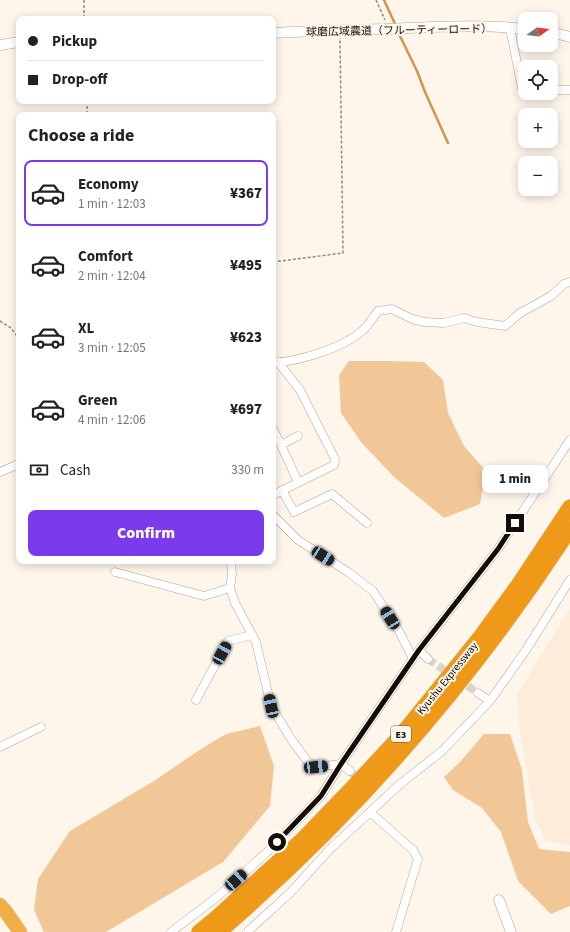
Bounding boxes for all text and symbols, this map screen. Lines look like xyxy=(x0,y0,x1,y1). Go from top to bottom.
north arrow xyxy=(518,12,558,52)
map controls xyxy=(518,12,558,196)
street label: 球磨広域農道（フルーティーロード） xyxy=(306,21,492,40)
text: Pickup xyxy=(52,31,97,52)
button: locate xyxy=(518,60,558,100)
text: Drop-off xyxy=(52,69,107,90)
button: + xyxy=(518,108,558,148)
text: Choose a ride xyxy=(28,123,134,148)
button: − xyxy=(518,156,558,196)
text: Economy xyxy=(78,174,139,195)
icon: car xyxy=(30,175,66,211)
text: ¥367 xyxy=(230,183,262,204)
text: 1 min · 12:03 xyxy=(78,195,146,213)
text: Comfort xyxy=(78,246,133,267)
icon: car xyxy=(30,247,66,283)
text: ¥495 xyxy=(230,255,262,276)
text: 2 min · 12:04 xyxy=(78,267,146,285)
text: XL xyxy=(78,318,94,339)
icon: car xyxy=(30,319,66,355)
text: ¥623 xyxy=(230,327,262,348)
text: 3 min · 12:05 xyxy=(78,339,146,357)
text: Green xyxy=(78,390,118,411)
icon: car xyxy=(30,391,66,427)
text: ¥697 xyxy=(230,399,262,420)
text: 4 min · 12:06 xyxy=(78,411,146,429)
icon: cash xyxy=(28,459,50,481)
text: Cash xyxy=(60,460,91,481)
text: 330 m xyxy=(231,461,264,479)
callout: 1 min xyxy=(482,465,548,493)
text: 1 min xyxy=(499,470,531,488)
button: Confirm xyxy=(28,510,264,556)
route end xyxy=(506,514,524,532)
car xyxy=(310,544,336,568)
car xyxy=(379,605,401,631)
street label: Kyushu Expressway xyxy=(413,639,481,718)
car xyxy=(211,640,233,666)
car xyxy=(263,693,279,719)
road number: E3 xyxy=(391,726,411,742)
car xyxy=(303,760,329,774)
route start xyxy=(268,833,286,851)
car xyxy=(223,868,249,892)

